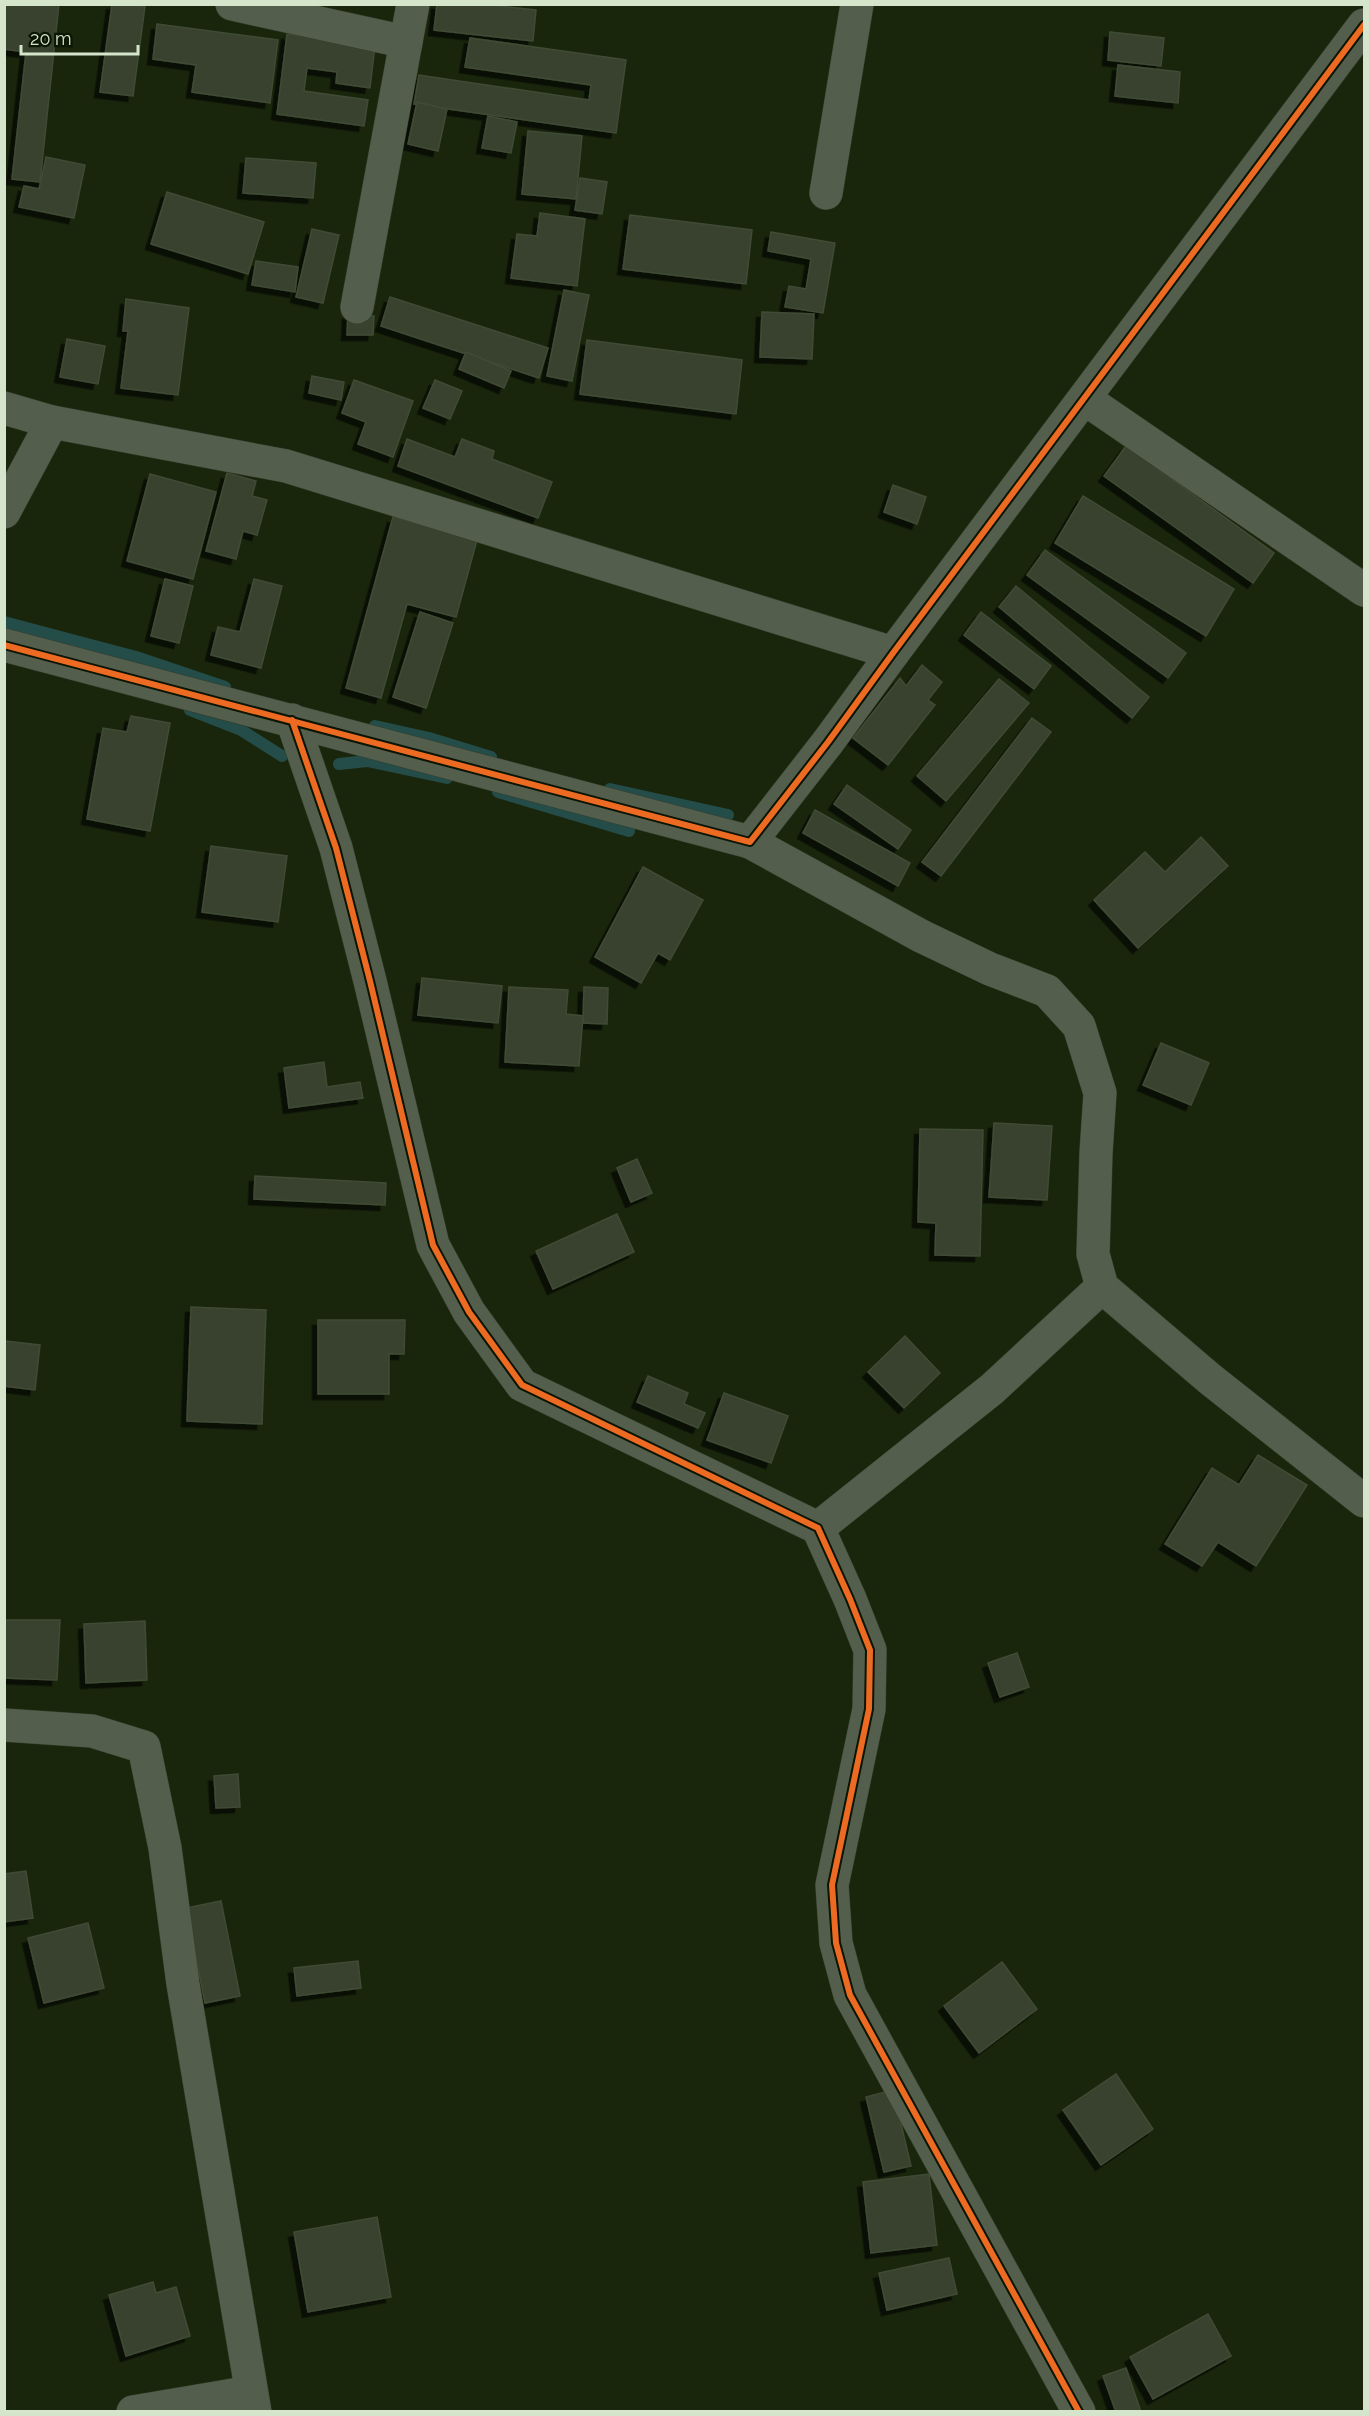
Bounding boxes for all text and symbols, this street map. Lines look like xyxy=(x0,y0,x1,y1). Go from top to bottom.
scale bar xyxy=(21,18,138,56)
text: 20 m xyxy=(30,28,72,49)

